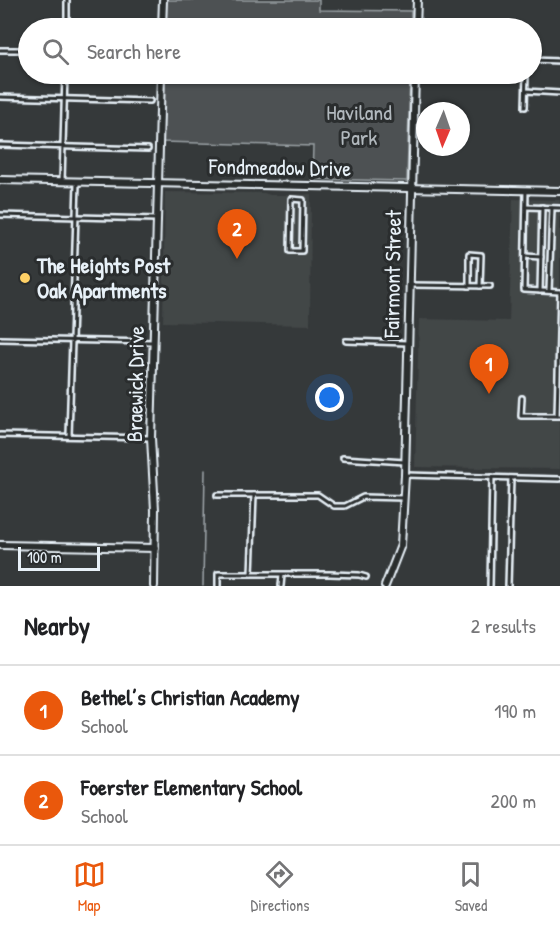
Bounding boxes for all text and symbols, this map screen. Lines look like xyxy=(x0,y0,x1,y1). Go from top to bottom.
search box xyxy=(18,18,542,84)
icon: search xyxy=(39,35,72,68)
text: Search here xyxy=(87,36,181,66)
park label: Haviland Park xyxy=(326,97,392,152)
north arrow xyxy=(416,102,470,156)
street label: Fondmeadow Drive xyxy=(208,151,352,183)
street label: Fairmont Street xyxy=(376,209,408,339)
pin: 2 xyxy=(218,210,256,259)
place label: The Heights Post Oak Apartments xyxy=(36,250,171,306)
marker: The Heights Post Oak Apartments xyxy=(18,271,32,285)
street label: Braewick Drive xyxy=(119,325,151,442)
pin: 1 xyxy=(470,344,508,394)
your location xyxy=(315,383,344,412)
scale bar xyxy=(18,544,100,572)
text: 100 m xyxy=(27,546,62,568)
text: Nearby xyxy=(24,608,90,643)
text: 2 results xyxy=(471,612,536,639)
text: Bethel’s Christian Academy xyxy=(81,682,299,712)
text: 1 xyxy=(40,697,47,724)
text: 190 m xyxy=(494,697,536,724)
text: School xyxy=(81,712,128,739)
text: Foerster Elementary School xyxy=(81,772,302,802)
text: 2 xyxy=(39,787,48,814)
text: 200 m xyxy=(491,787,536,814)
text: School xyxy=(81,802,128,829)
tab: Map xyxy=(73,858,106,916)
tab: Directions xyxy=(251,858,309,916)
tab: Saved xyxy=(454,858,487,916)

